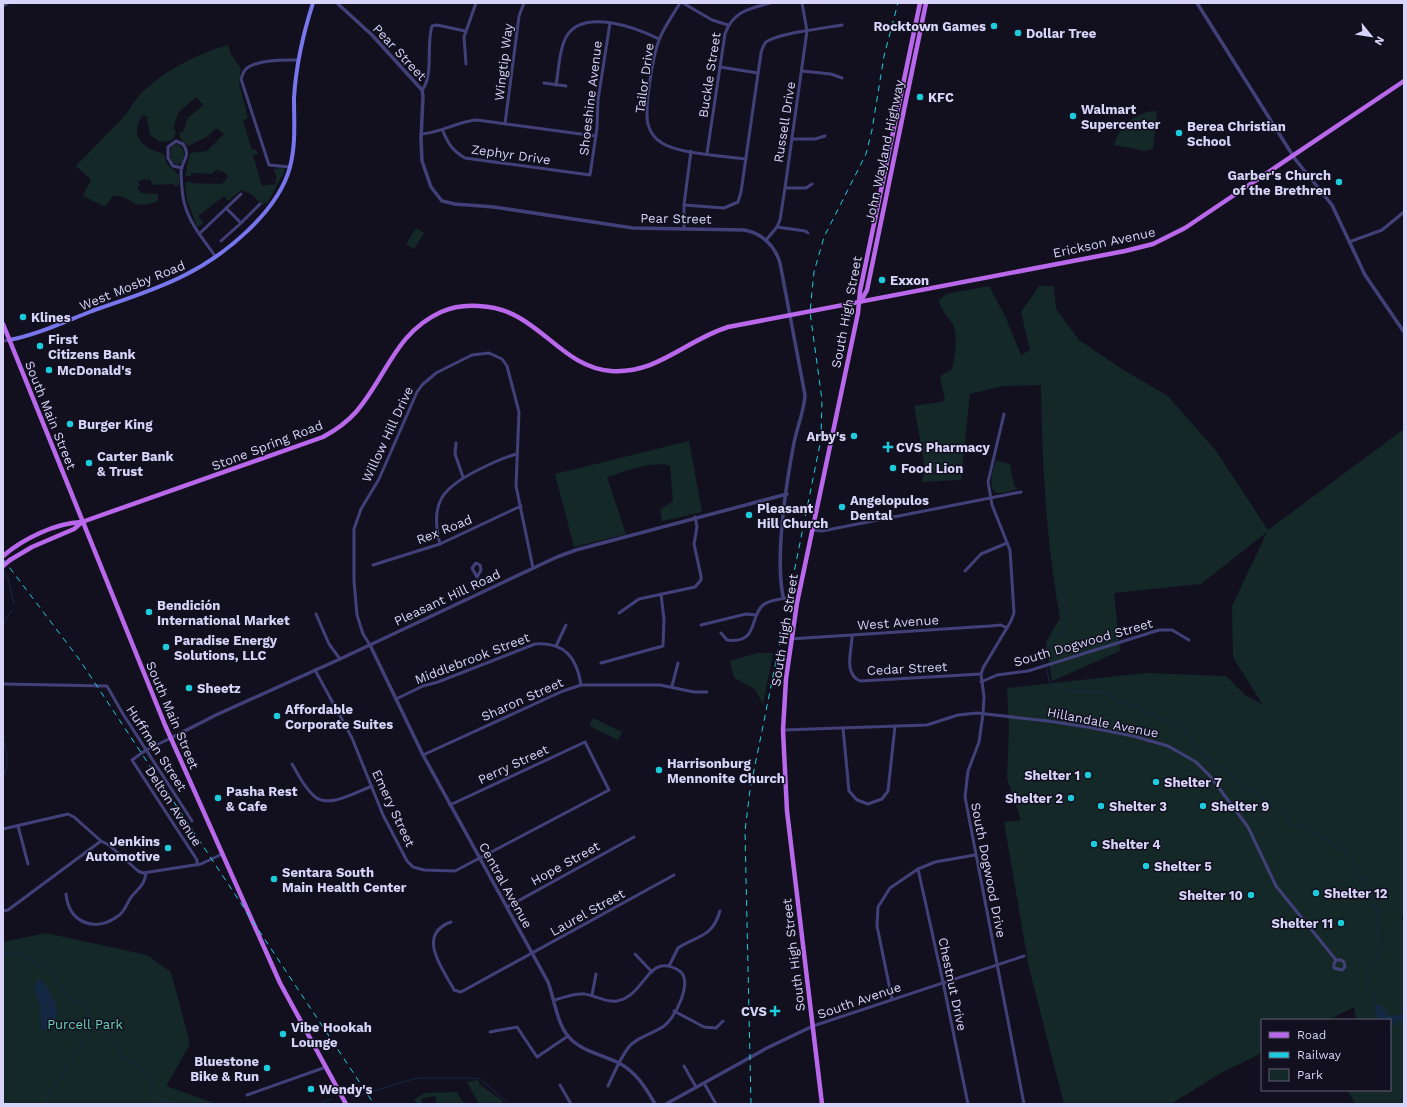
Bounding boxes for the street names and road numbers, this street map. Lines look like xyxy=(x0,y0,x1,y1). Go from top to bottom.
street label: Pear Street xyxy=(370,21,430,84)
street label: Wingtip Way xyxy=(491,22,516,102)
street label: Buckle Street xyxy=(695,31,724,119)
street label: Shoeshine Avenue xyxy=(576,40,605,156)
street label: Tailor Drive xyxy=(632,42,657,114)
street label: John Wayland Highway xyxy=(862,78,907,224)
street label: Russell Drive xyxy=(771,80,798,164)
street label: Zephyr Drive xyxy=(470,142,552,167)
street label: Pear Street xyxy=(640,210,712,227)
street label: Erickson Avenue xyxy=(1052,224,1157,261)
street label: South High Street xyxy=(828,254,865,369)
street label: West Mosby Road xyxy=(77,257,187,313)
street label: South Main Street xyxy=(22,359,79,472)
street label: Willow Hill Drive xyxy=(359,384,416,484)
street label: Stone Spring Road xyxy=(209,417,325,474)
street label: Rex Road xyxy=(414,512,474,547)
street label: Pleasant Hill Road xyxy=(392,566,503,629)
street label: South High Street xyxy=(768,572,801,687)
street label: West Avenue xyxy=(857,612,939,633)
street label: South Dogwood Street xyxy=(1012,615,1155,670)
street label: Middlebrook Street xyxy=(413,629,532,687)
street label: South Main Street xyxy=(143,659,202,772)
street label: Cedar Street xyxy=(866,659,948,678)
street label: Sharon Street xyxy=(479,674,566,724)
street label: Huffman Street xyxy=(123,703,190,794)
street label: Hillandale Avenue xyxy=(1046,704,1160,741)
street label: Perry Street xyxy=(476,741,551,787)
street label: Delton Avenue xyxy=(142,764,205,849)
street label: Emery Street xyxy=(369,767,418,850)
street label: South Dogwood Drive xyxy=(968,801,1009,939)
street label: Hope Street xyxy=(528,838,603,889)
street label: Central Avenue xyxy=(476,840,535,931)
street label: Laurel Street xyxy=(547,886,628,939)
street label: South High Street xyxy=(779,897,808,1012)
street label: Chestnut Drive xyxy=(935,936,970,1032)
street label: South Avenue xyxy=(815,979,903,1022)

